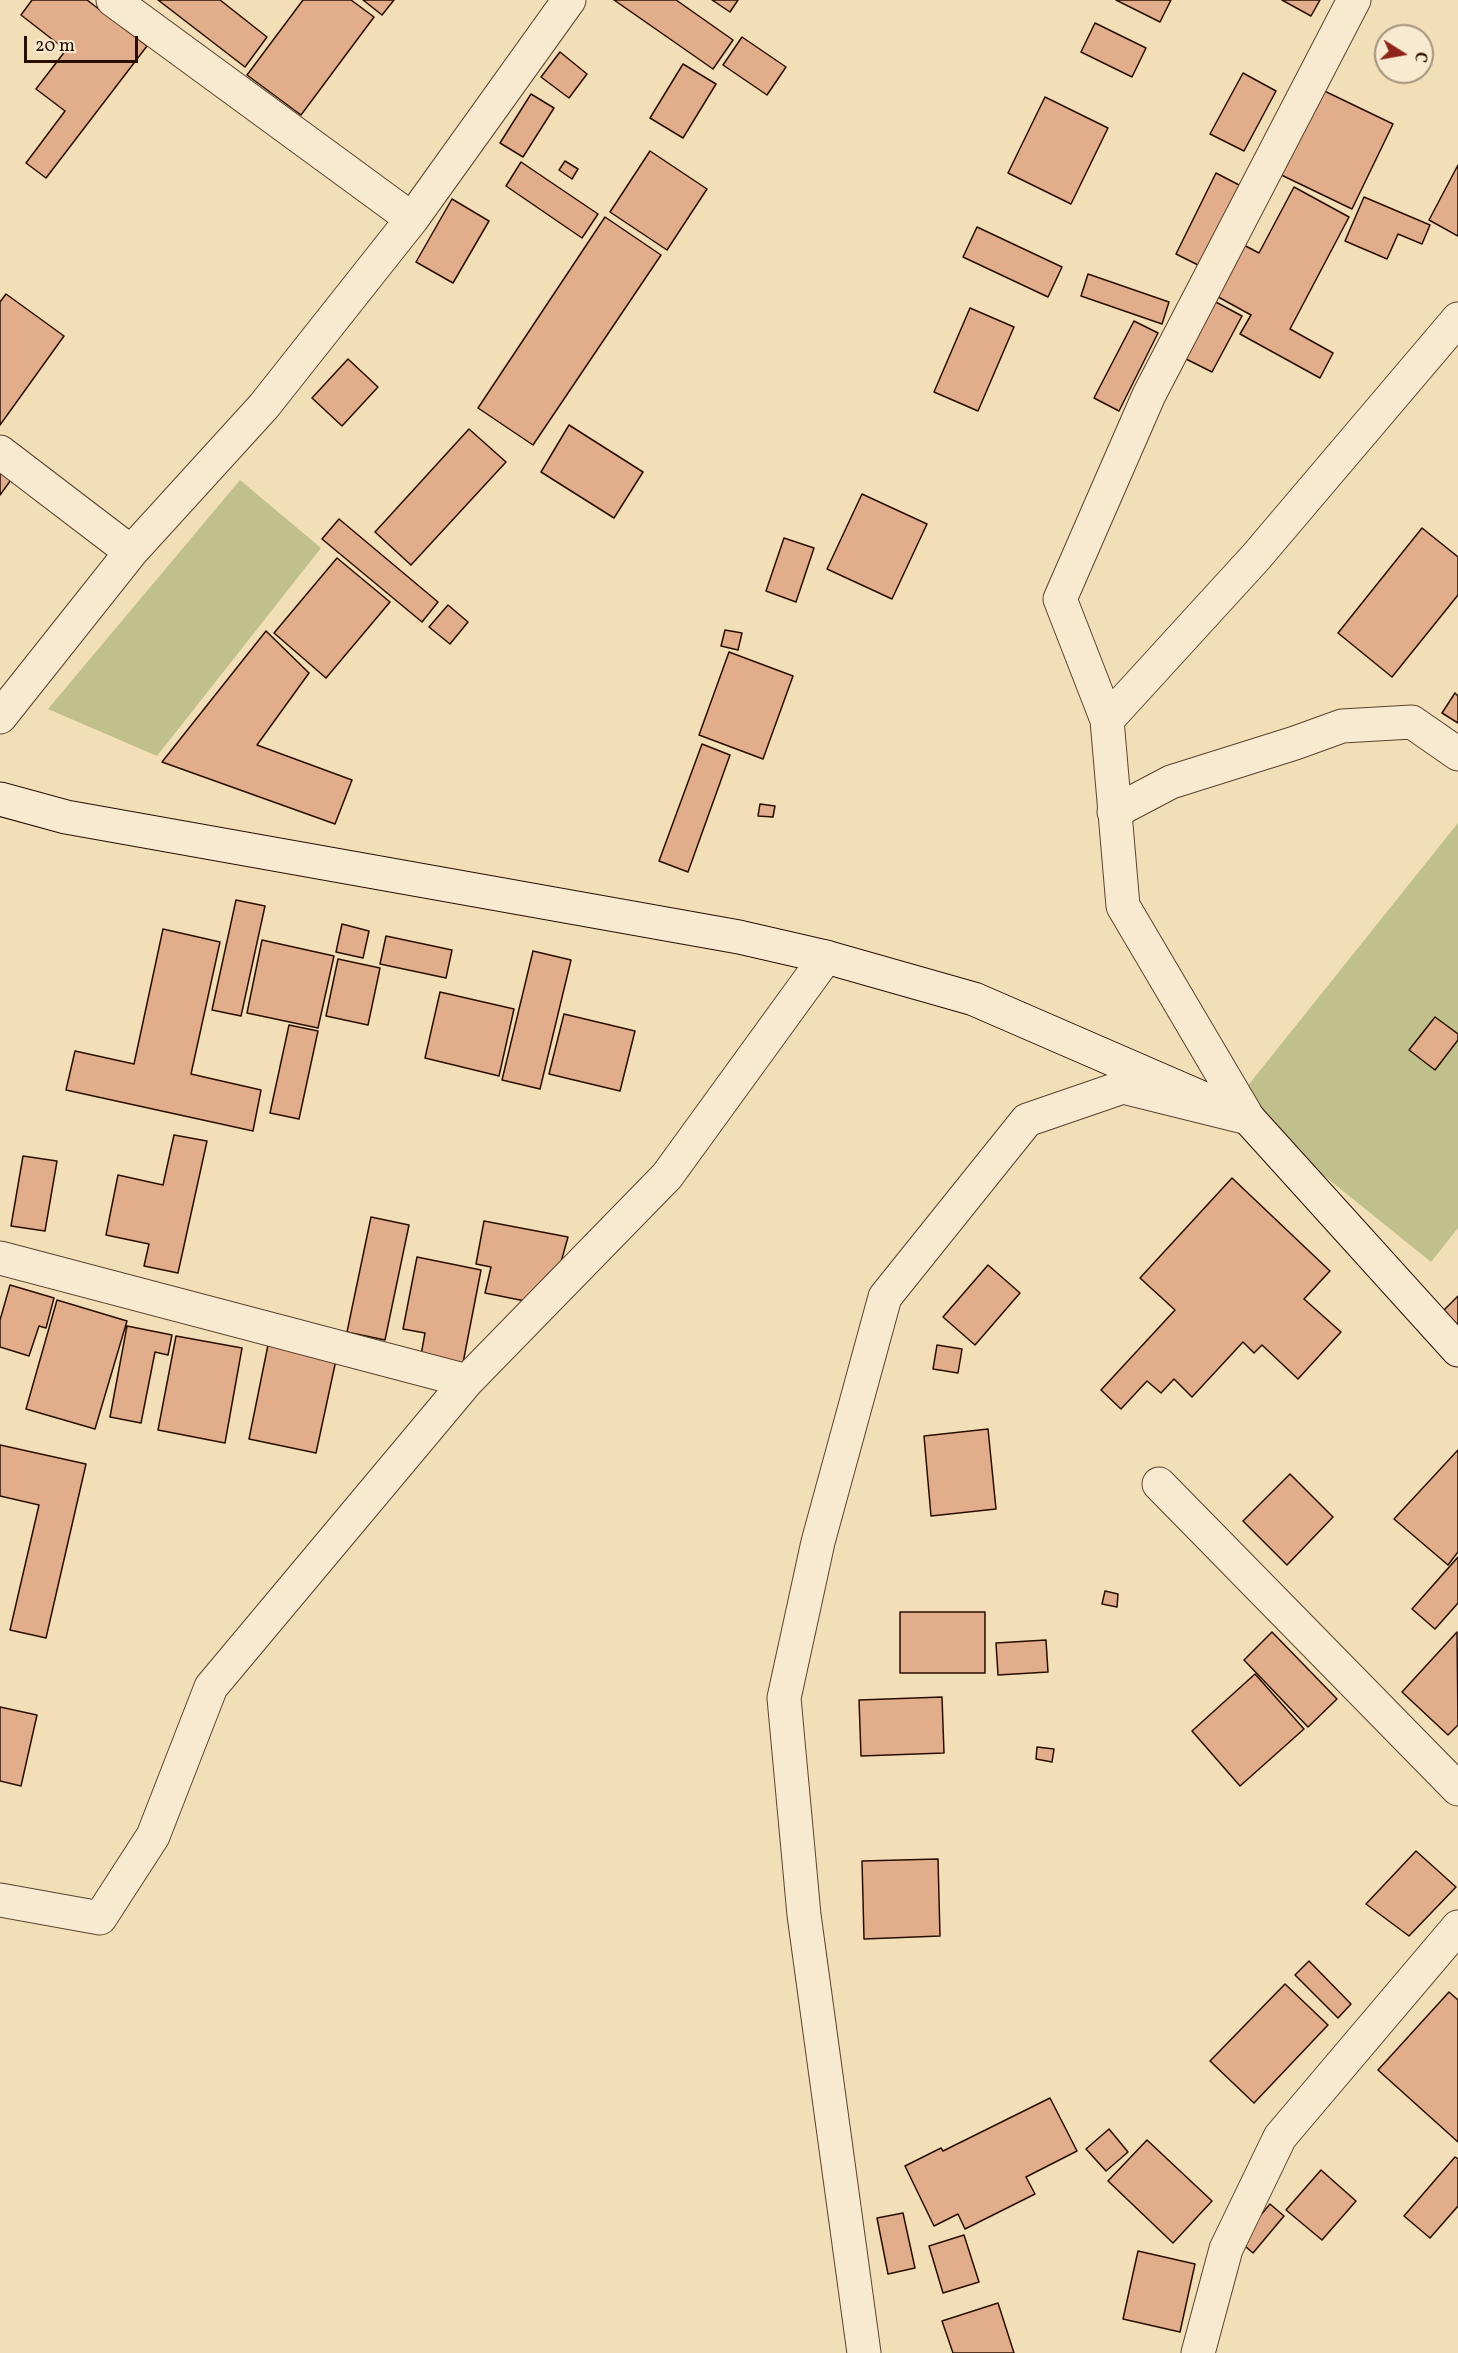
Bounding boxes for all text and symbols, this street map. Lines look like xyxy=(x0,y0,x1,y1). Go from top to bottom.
scale bar xyxy=(27,24,141,62)
north arrow xyxy=(1374,24,1434,84)
text: 20 m xyxy=(35,34,75,59)
text: С xyxy=(1408,50,1431,64)

